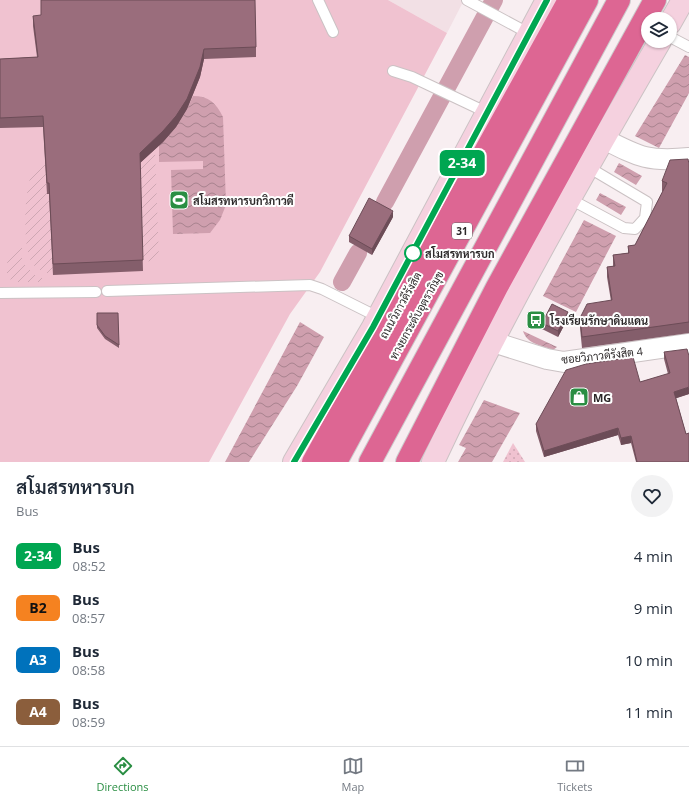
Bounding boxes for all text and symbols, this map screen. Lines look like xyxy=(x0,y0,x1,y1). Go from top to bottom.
map controls xyxy=(641,12,677,48)
button: layers xyxy=(641,12,677,48)
line badge: 2-34 xyxy=(434,150,490,176)
text: 2-34 xyxy=(448,153,476,172)
sports icon: สโมสรทหารบกวิภาวดี xyxy=(168,189,190,211)
place label: สโมสรทหารบกวิภาวดี xyxy=(193,193,294,208)
road number: 31 xyxy=(452,223,472,239)
marker: สโมสรทหารบก xyxy=(404,244,422,262)
place label: สโมสรทหารบก xyxy=(425,246,494,261)
street label: ทางยกระดับอุตราภิมุข xyxy=(385,268,448,363)
street label: ถนนวิภาวดีรังสิต xyxy=(376,269,424,341)
bus stop icon: โรงเรียนรักษาดินแดน xyxy=(525,309,547,331)
place label: โรงเรียนรักษาดินแดน xyxy=(549,313,648,328)
street label: ซอยวิภาวดีรังสิต 4 xyxy=(560,343,644,367)
shop icon: MG xyxy=(568,386,590,408)
place label: MG xyxy=(593,390,611,405)
text: สโมสรทหารบก xyxy=(16,474,135,500)
button: heart xyxy=(631,475,673,517)
text: Bus xyxy=(16,502,39,520)
text: Bus xyxy=(73,537,100,557)
text: 2-34 xyxy=(24,546,53,565)
text: 4 min xyxy=(634,546,673,566)
text: 08:52 xyxy=(73,557,106,575)
text: Bus xyxy=(72,589,99,609)
text: B2 xyxy=(29,598,47,617)
text: 9 min xyxy=(634,598,673,618)
text: 08:57 xyxy=(72,609,105,627)
text: Bus xyxy=(72,641,99,661)
text: A3 xyxy=(29,650,47,669)
text: 10 min xyxy=(625,650,673,670)
text: 08:58 xyxy=(72,661,105,679)
text: Bus xyxy=(72,693,99,713)
text: A4 xyxy=(29,702,47,721)
text: 11 min xyxy=(625,702,673,722)
text: 08:59 xyxy=(72,713,105,731)
tab: Directions xyxy=(97,755,149,794)
tab: Map xyxy=(342,755,364,794)
tab: Tickets xyxy=(557,755,593,794)

